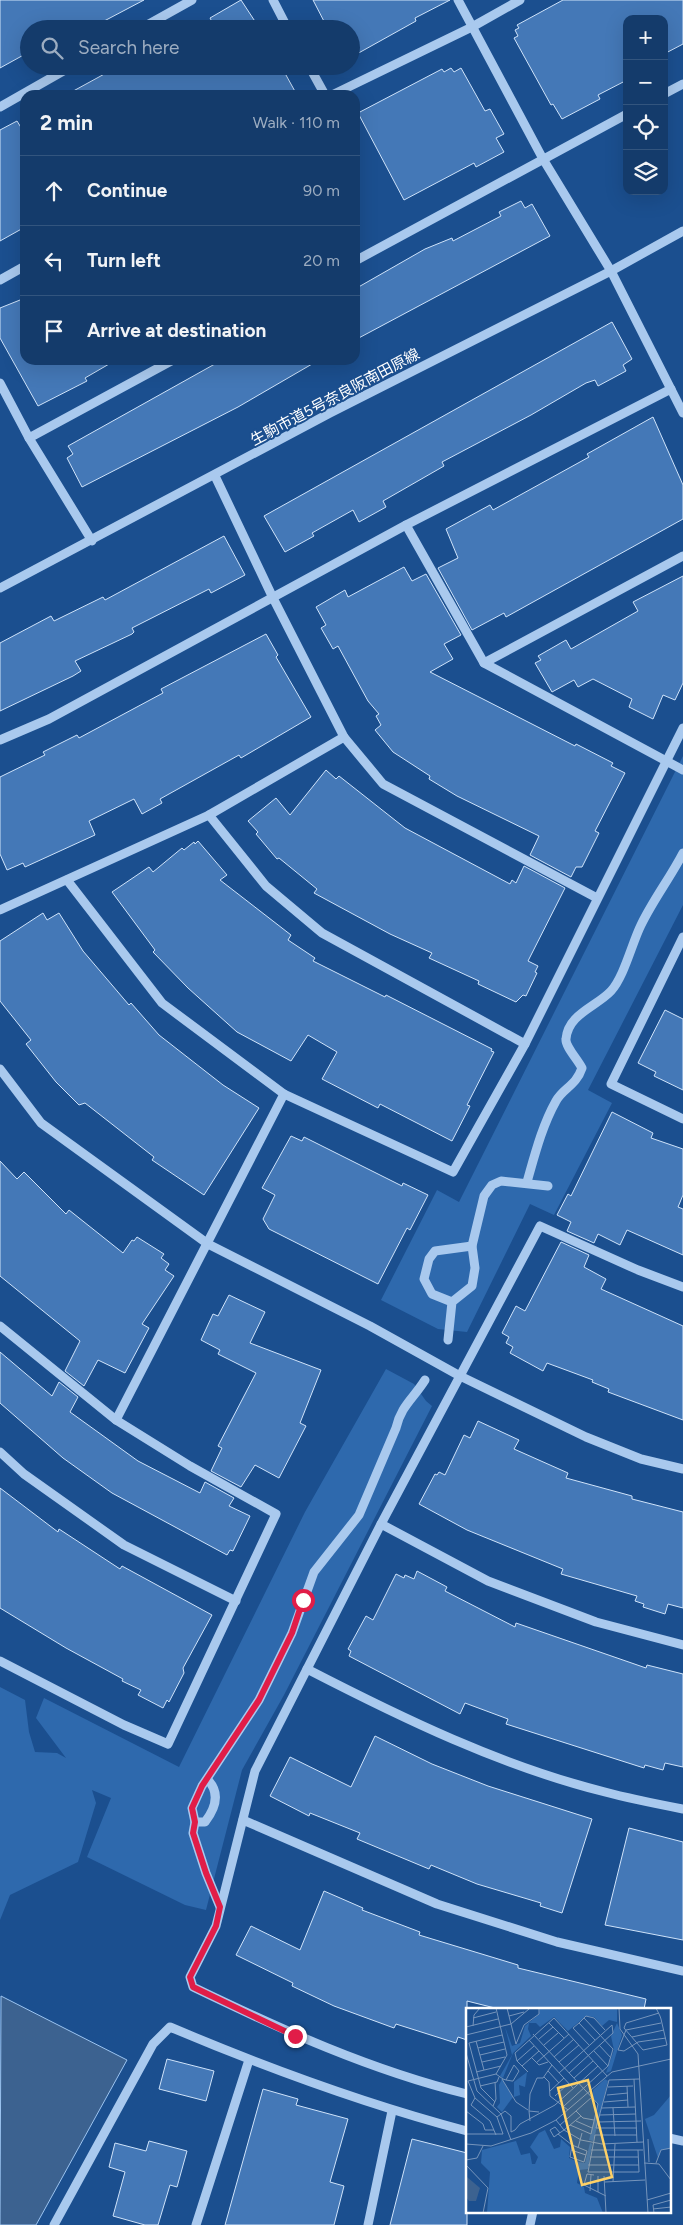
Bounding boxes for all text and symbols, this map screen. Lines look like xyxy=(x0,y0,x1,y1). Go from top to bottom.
map controls xyxy=(623,15,668,195)
button: + xyxy=(623,15,668,60)
search box xyxy=(20,20,360,75)
icon: search xyxy=(38,34,66,62)
text: Search here xyxy=(78,36,180,59)
button: − xyxy=(623,60,668,105)
button: locate xyxy=(623,105,668,150)
text: 2 min xyxy=(40,110,93,135)
text: Walk · 110 m xyxy=(253,113,340,132)
button: layers xyxy=(623,150,668,195)
icon: ahead xyxy=(40,177,68,205)
text: Continue xyxy=(87,179,167,202)
text: 90 m xyxy=(303,181,340,200)
icon: left xyxy=(40,247,68,275)
text: Turn left xyxy=(87,249,161,272)
text: 20 m xyxy=(303,251,340,270)
icon: arrive xyxy=(40,317,68,345)
text: Arrive at destination xyxy=(87,319,266,342)
street label: 生駒市道5号奈良阪南田原線 xyxy=(247,345,423,449)
route start xyxy=(292,1589,315,1612)
inset map xyxy=(466,2008,670,2212)
route end xyxy=(284,2025,307,2048)

